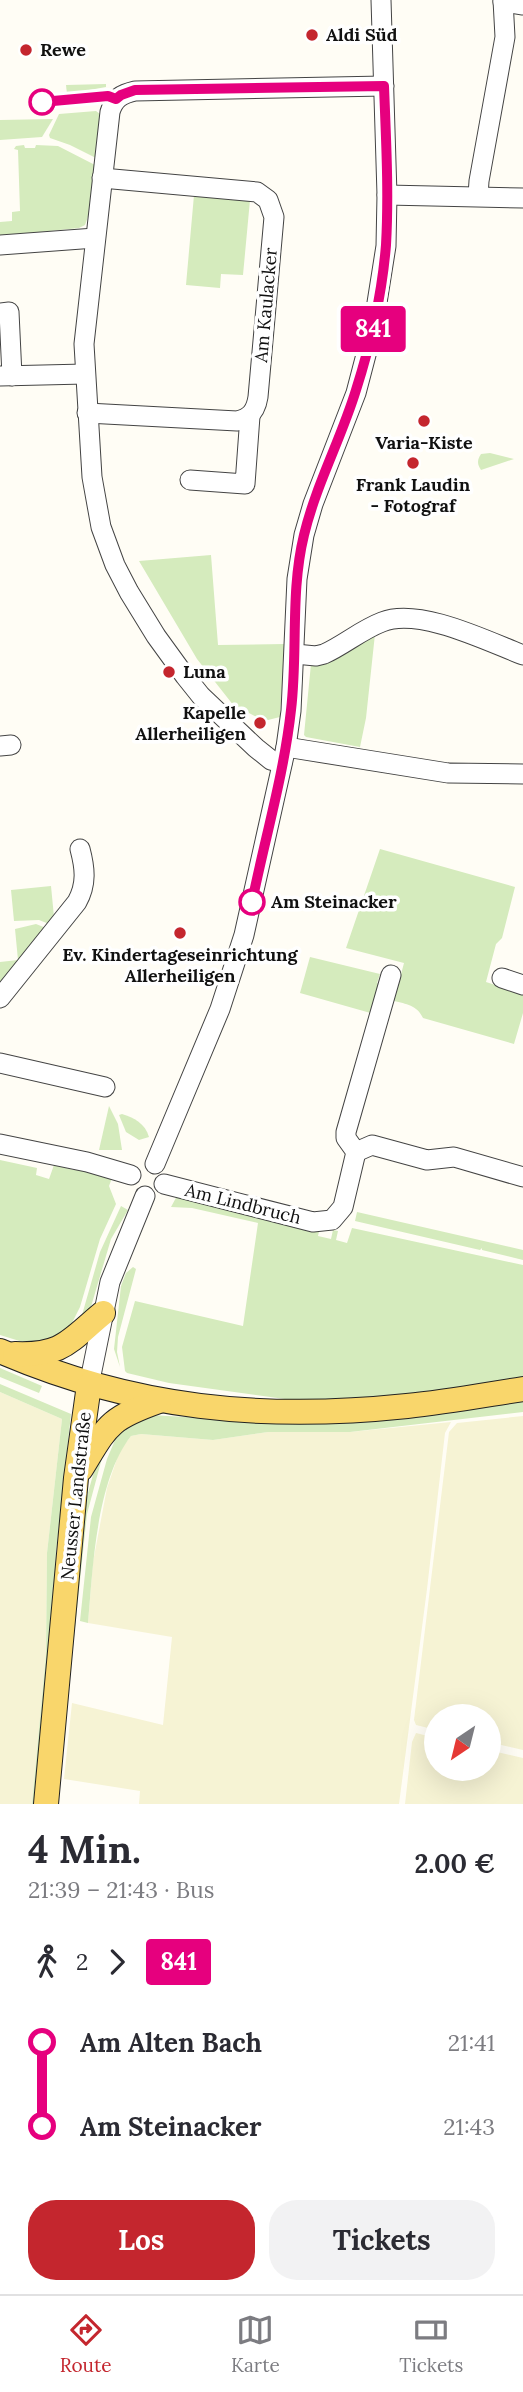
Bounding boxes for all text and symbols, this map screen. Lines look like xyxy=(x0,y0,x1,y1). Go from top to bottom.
place label: Aldi Süd xyxy=(326,23,398,46)
marker: Aldi Süd xyxy=(304,27,320,43)
place label: Rewe xyxy=(40,38,86,61)
marker: Rewe xyxy=(18,42,34,58)
unlabelled marker xyxy=(29,89,55,115)
street label: Am Kaulacker xyxy=(249,246,282,364)
line badge: 841 xyxy=(333,306,413,352)
text: 841 xyxy=(355,313,391,344)
marker: Varia-Kiste xyxy=(416,413,432,429)
place label: Varia-Kiste xyxy=(375,431,473,454)
marker: Frank Laudin - Fotograf xyxy=(405,455,421,471)
place label: Frank Laudin - Fotograf xyxy=(356,473,471,517)
place label: Luna xyxy=(183,660,226,683)
marker: Luna xyxy=(161,664,177,680)
place label: Kapelle Allerheiligen xyxy=(135,701,247,745)
marker: Kapelle Allerheiligen xyxy=(252,715,268,731)
marker: Am Steinacker xyxy=(239,889,265,915)
place label: Am Steinacker xyxy=(271,890,397,913)
marker: Ev. Kindertageseinrichtung Allerheiligen xyxy=(172,925,188,941)
place label: Ev. Kindertageseinrichtung Allerheiligen xyxy=(62,943,299,987)
street label: Am Lindbruch xyxy=(182,1178,304,1229)
street label: Neusser Landstraße xyxy=(55,1410,96,1581)
north arrow xyxy=(424,1704,500,1782)
map controls xyxy=(424,1704,501,1781)
text: 4 Min. xyxy=(28,1825,141,1873)
text: 2.00 € xyxy=(415,1847,495,1880)
text: 21:39 – 21:43 · Bus xyxy=(28,1875,214,1904)
icon: walk xyxy=(28,1943,66,1981)
icon: forward xyxy=(98,1943,136,1981)
text: 841 xyxy=(160,1946,197,1977)
text: 2 xyxy=(76,1947,88,1976)
text: Am Alten Bach xyxy=(80,2026,262,2059)
text: 21:41 xyxy=(448,2028,495,2057)
text: Am Steinacker xyxy=(80,2110,262,2143)
text: 21:43 xyxy=(443,2112,495,2141)
button: Los xyxy=(28,2200,255,2280)
button: Tickets xyxy=(269,2200,495,2280)
tab: Route xyxy=(60,2311,112,2377)
tab: Karte xyxy=(231,2311,280,2377)
tab: Tickets xyxy=(399,2311,463,2377)

